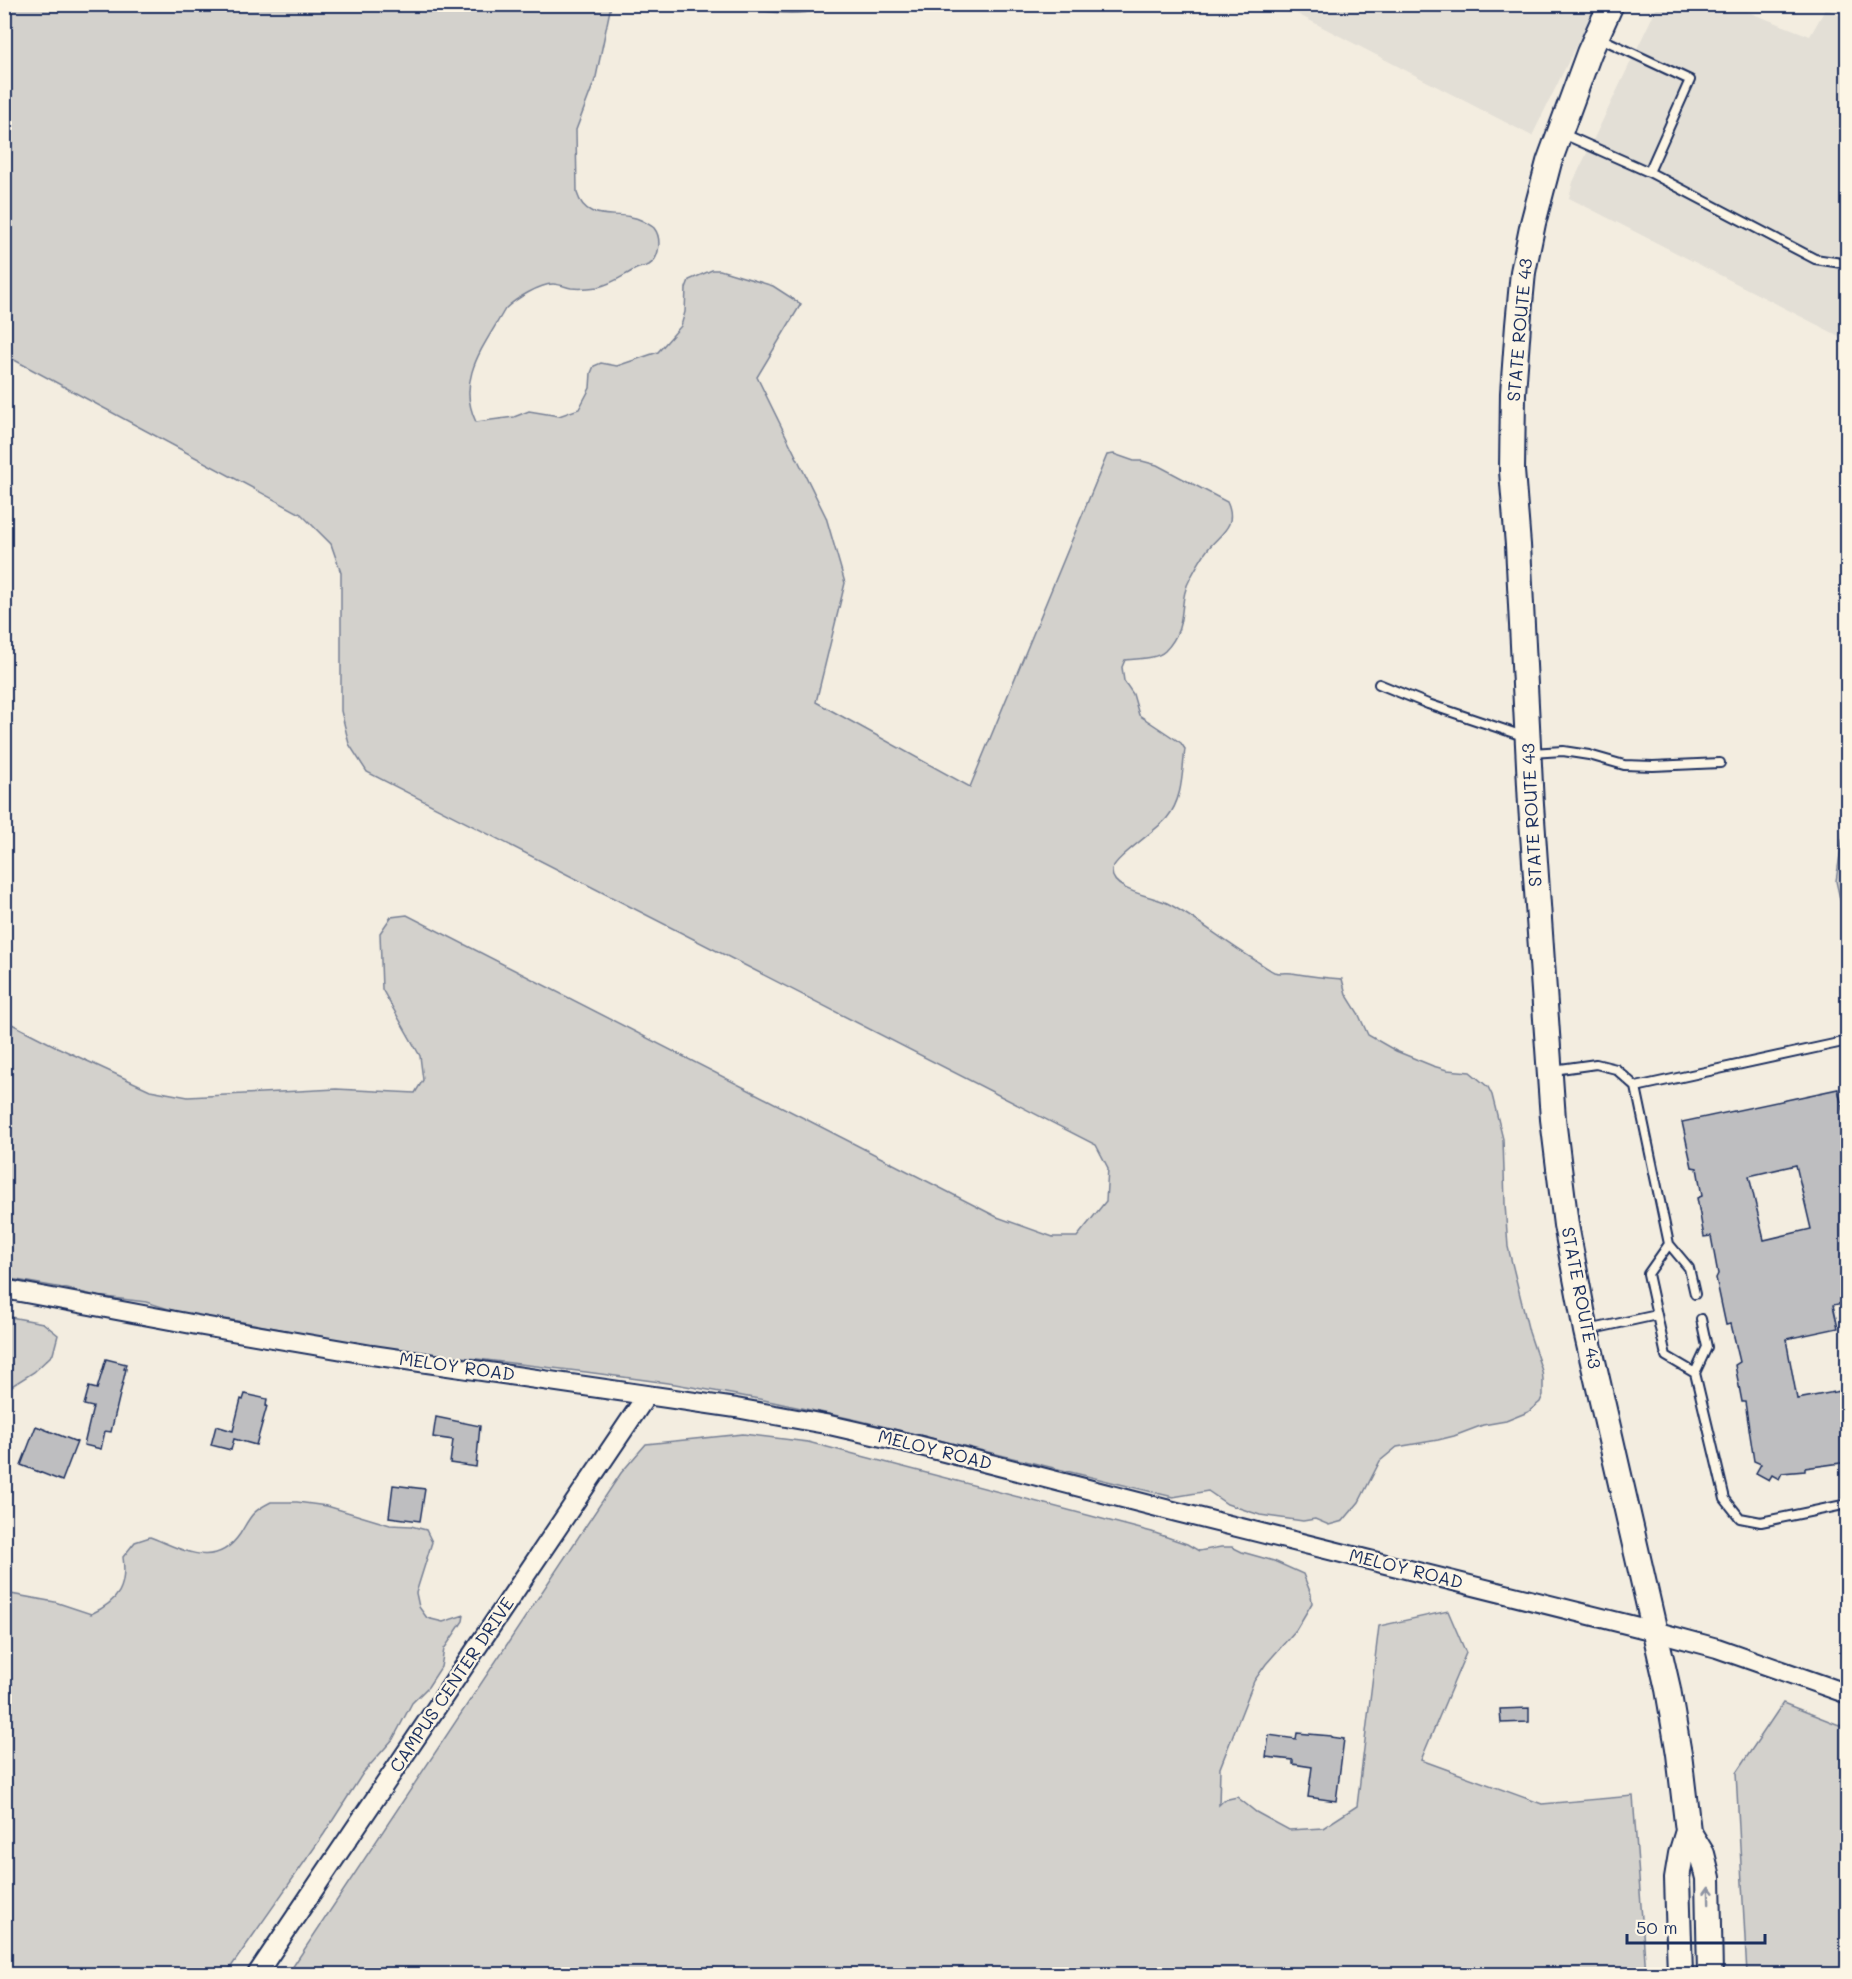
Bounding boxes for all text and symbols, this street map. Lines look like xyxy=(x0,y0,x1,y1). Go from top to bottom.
street label: STATE ROUTE 43 xyxy=(1501,257,1537,403)
street label: STATE ROUTE 43 xyxy=(1515,743,1547,887)
street label: STATE ROUTE 43 xyxy=(1556,1225,1607,1371)
street label: MELOY ROAD xyxy=(398,1346,517,1386)
street label: MELOY ROAD xyxy=(876,1423,995,1475)
street label: MELOY ROAD xyxy=(1347,1542,1466,1594)
street label: CAMPUS CENTER DRIVE xyxy=(384,1592,519,1777)
one-way arrow xyxy=(1703,1886,1714,1906)
scale bar xyxy=(1627,1907,1765,1945)
text: 50 m xyxy=(1636,1915,1678,1939)

